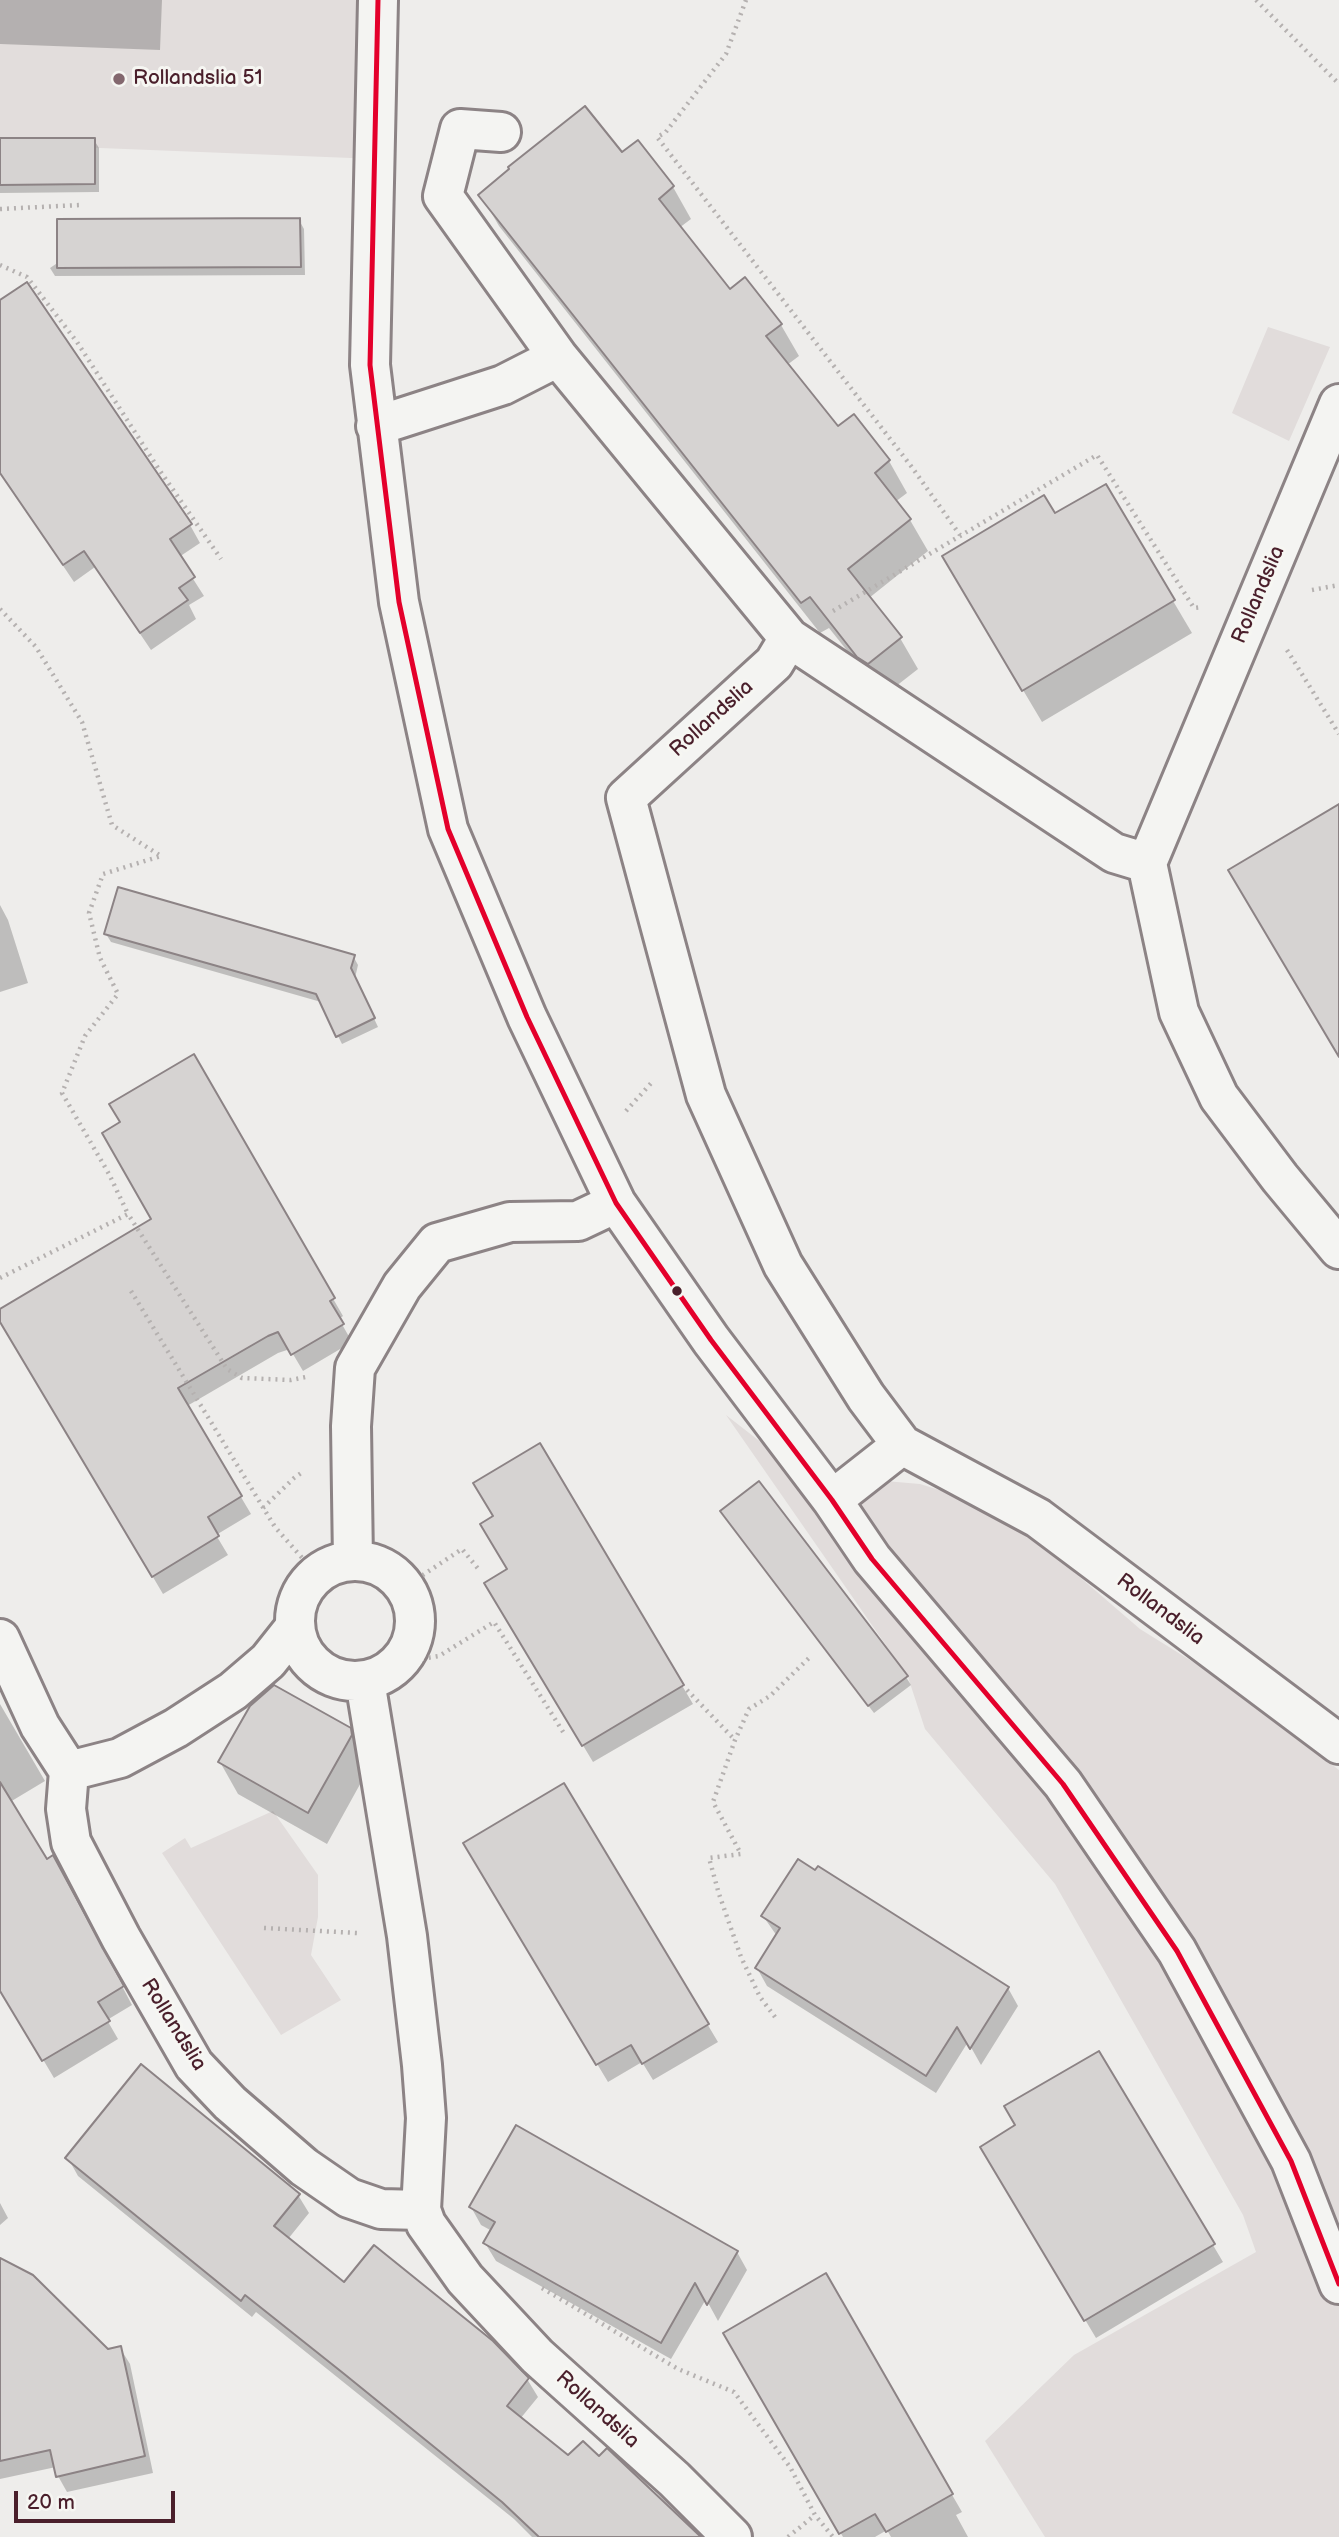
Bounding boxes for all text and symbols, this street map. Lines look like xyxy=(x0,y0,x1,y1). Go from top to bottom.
place label: Rollandslia 51 xyxy=(133,66,263,92)
marker: Rollandslia 51 xyxy=(111,71,127,87)
street label: Rollandslia xyxy=(1227,542,1291,648)
street label: Rollandslia xyxy=(665,675,759,763)
unlabelled marker xyxy=(670,1284,684,1298)
street label: Rollandslia xyxy=(1111,1569,1209,1651)
street label: Rollandslia xyxy=(135,1974,211,2076)
street label: Rollandslia xyxy=(550,2366,644,2454)
scale bar xyxy=(18,2478,178,2522)
text: 20 m xyxy=(27,2490,75,2515)

